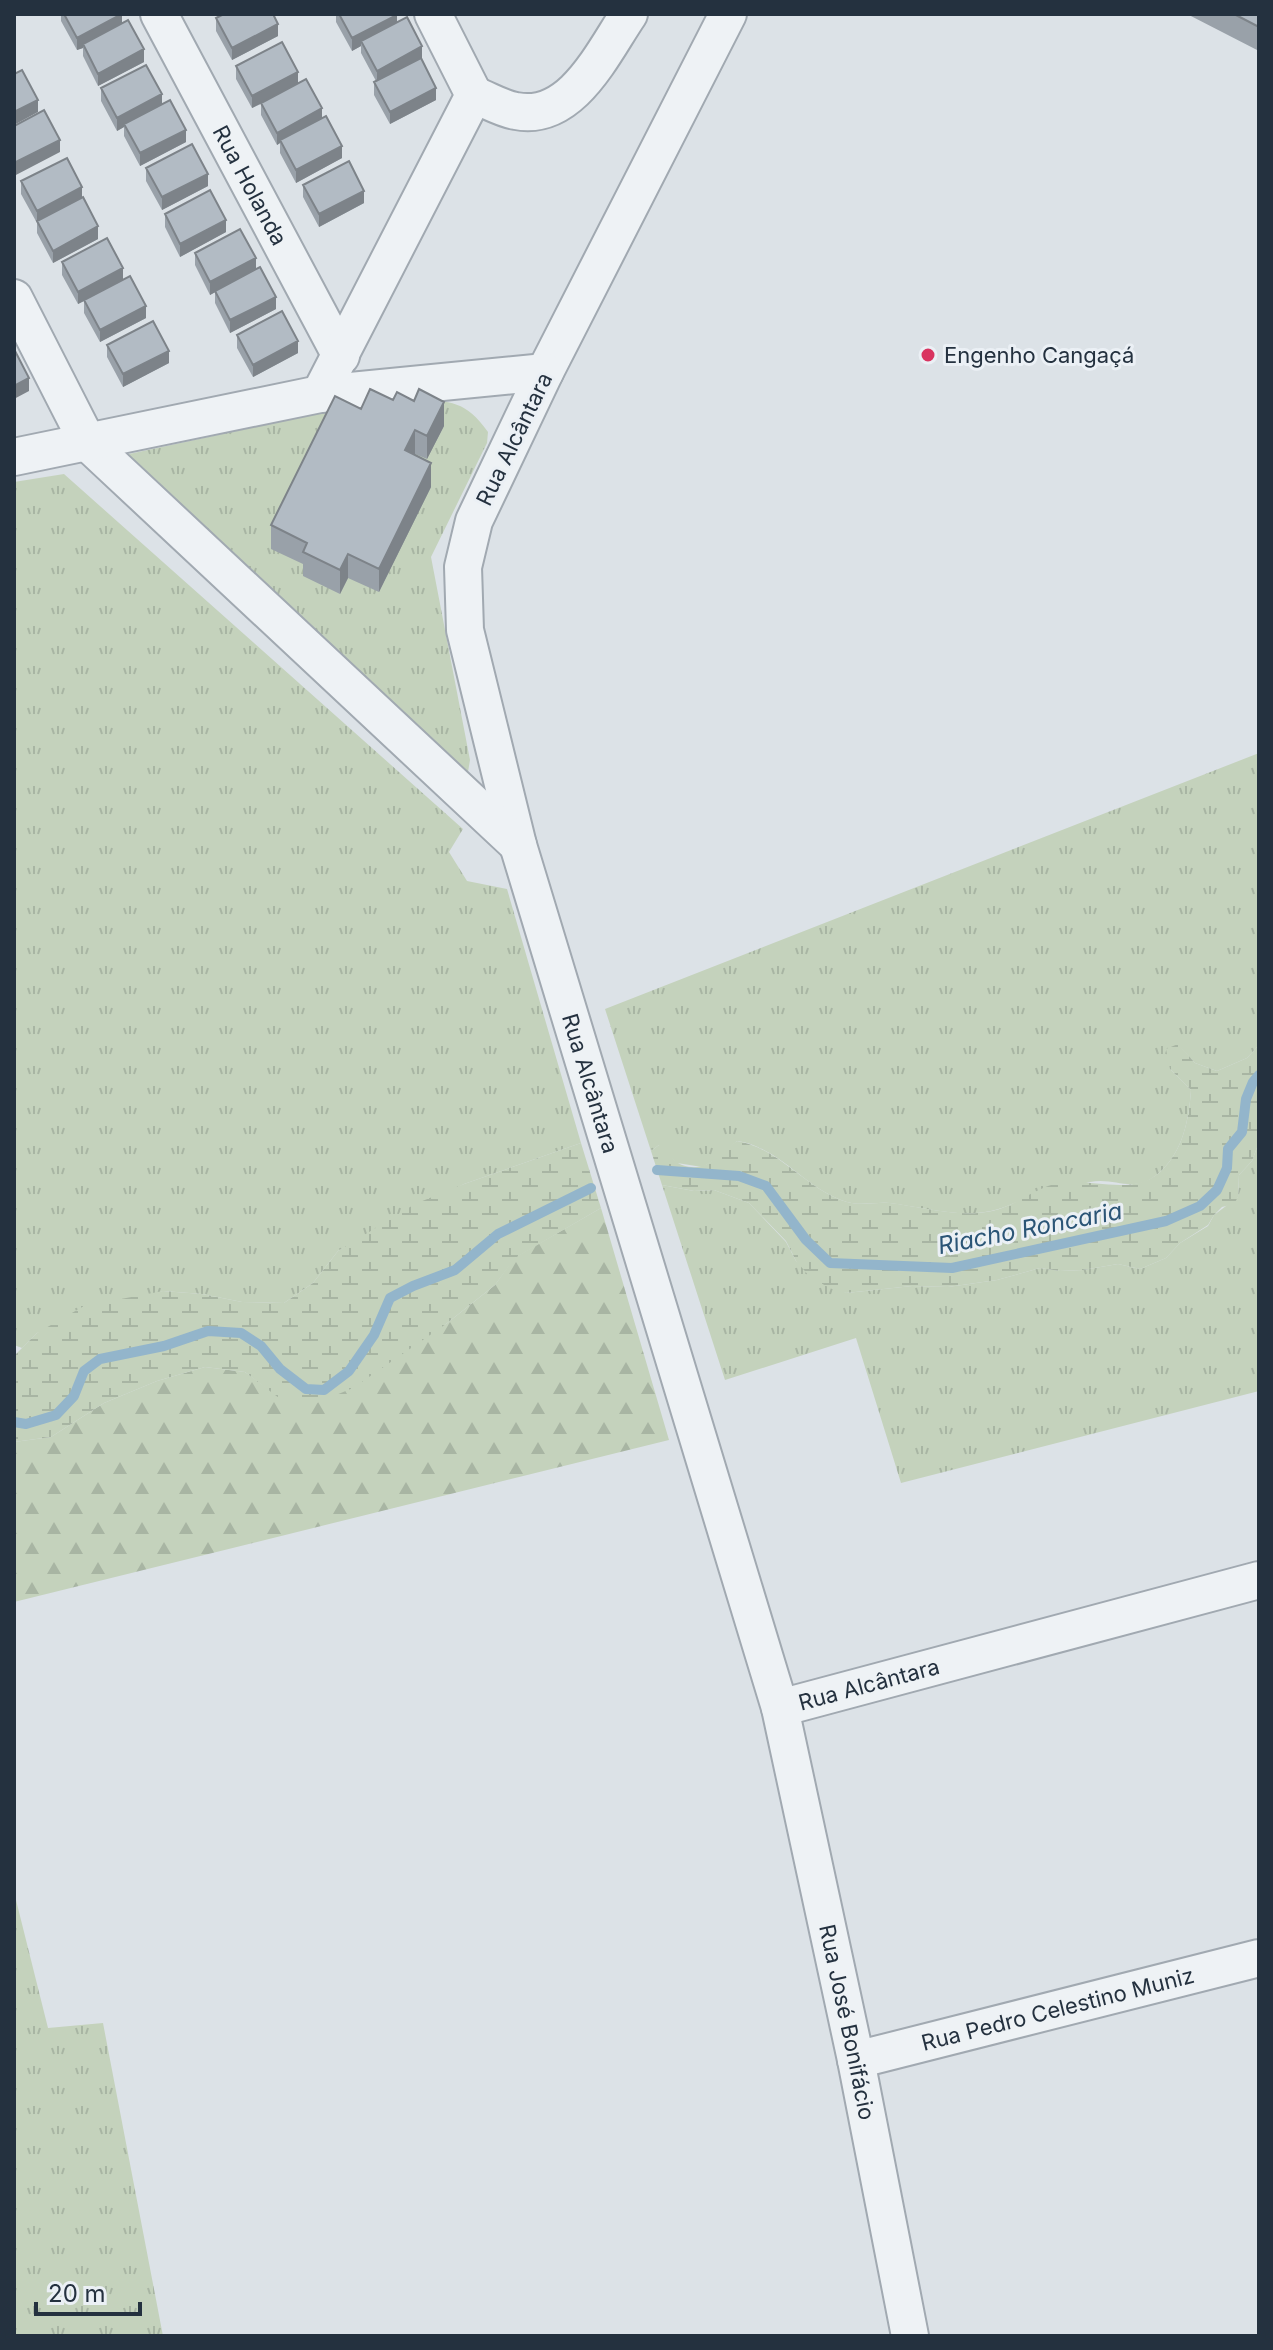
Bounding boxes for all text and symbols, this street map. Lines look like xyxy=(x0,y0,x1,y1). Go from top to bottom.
street label: Rua Holanda xyxy=(208,121,293,250)
place label: Engenho Cangaçá xyxy=(944,342,1134,368)
marker: Engenho Cangaçá xyxy=(919,346,937,364)
street label: Rua Alcântara xyxy=(471,368,557,510)
street label: Rua Alcântara xyxy=(557,1010,624,1156)
water label: Riacho Roncaria xyxy=(935,1196,1125,1260)
street label: Rua Alcântara xyxy=(796,1653,942,1715)
street label: Rua José Bonifácio xyxy=(814,1922,880,2122)
street label: Rua Pedro Celestino Muniz xyxy=(919,1962,1197,2056)
scale bar xyxy=(36,2266,140,2316)
text: 20 m xyxy=(48,2279,106,2308)

